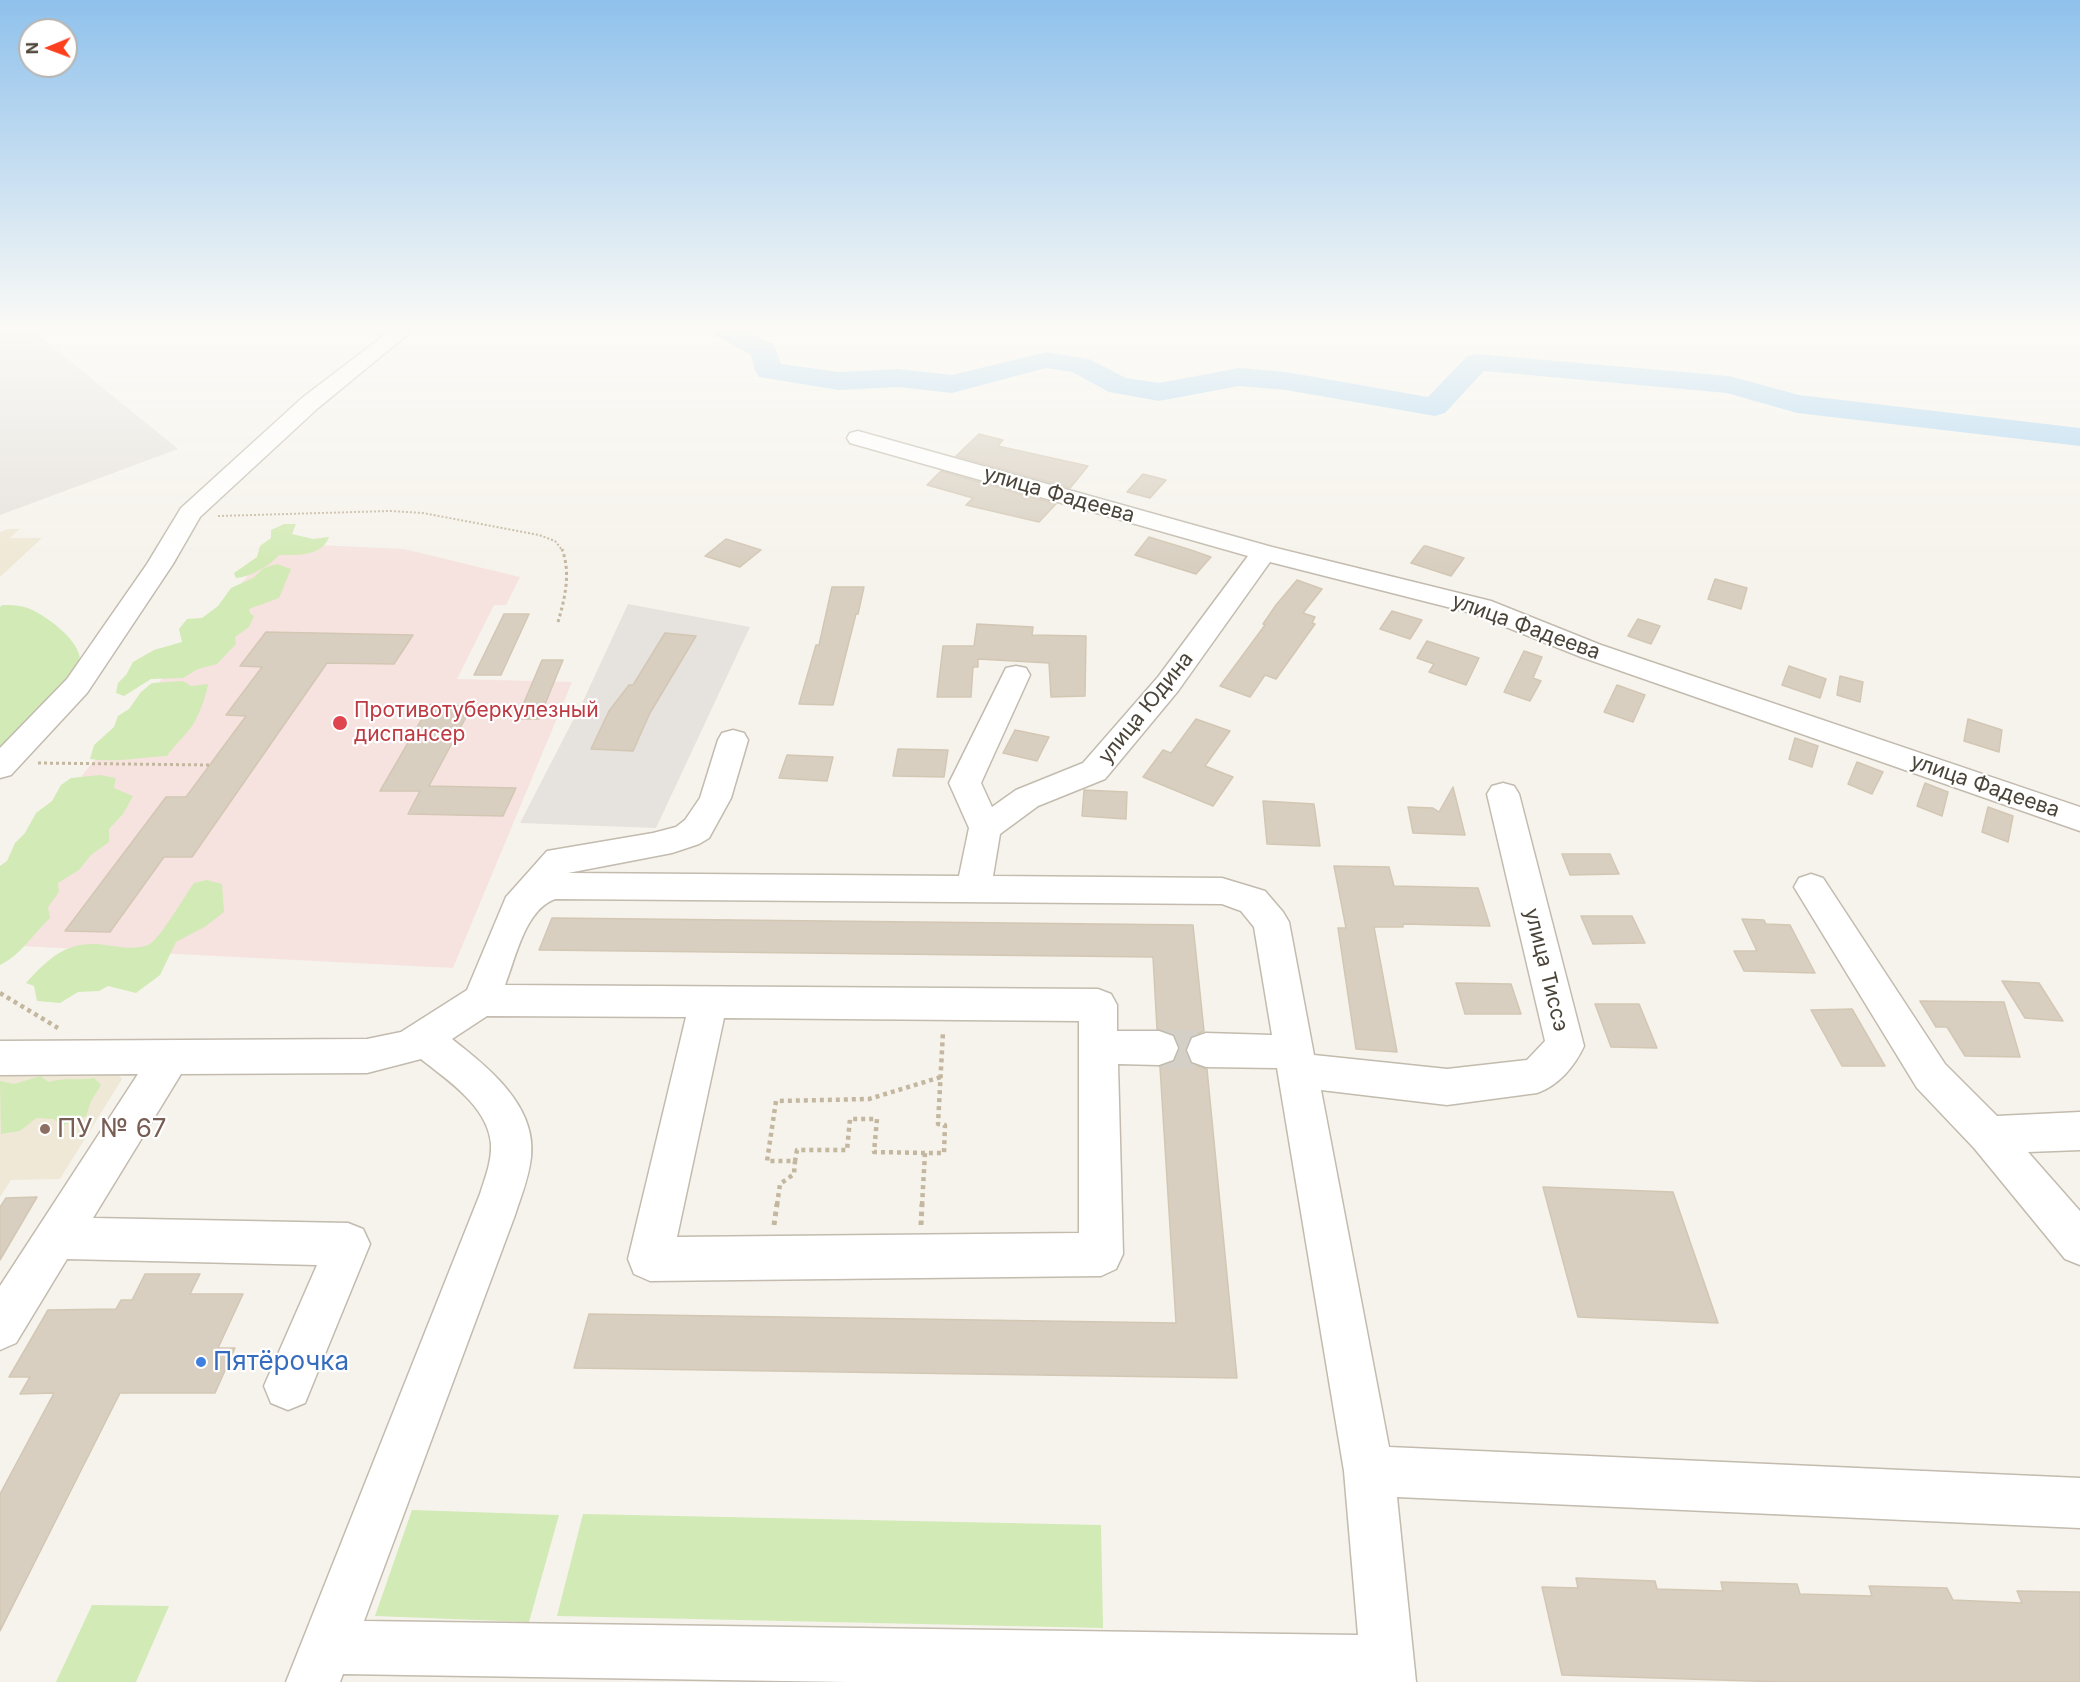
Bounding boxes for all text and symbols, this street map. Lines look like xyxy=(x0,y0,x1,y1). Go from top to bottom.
north arrow xyxy=(18,18,78,78)
text: N xyxy=(22,42,42,55)
street label: улица Фадеева xyxy=(981,461,1137,529)
street label: улица Фадеева xyxy=(1448,588,1604,666)
street label: улица Юдина xyxy=(1093,647,1199,769)
place label: Противотуберкулезный диспансер xyxy=(354,698,599,748)
marker: Противотуберкулезный диспансер xyxy=(331,714,349,732)
street label: улица Фадеева xyxy=(1907,749,2063,823)
street label: улица Тиссэ xyxy=(1519,906,1573,1034)
place label: ПУ № 67 xyxy=(57,1113,167,1145)
marker: ПУ № 67 xyxy=(38,1122,52,1136)
place label: Пятёрочка xyxy=(213,1346,349,1378)
marker: Пятёрочка xyxy=(194,1355,208,1369)

